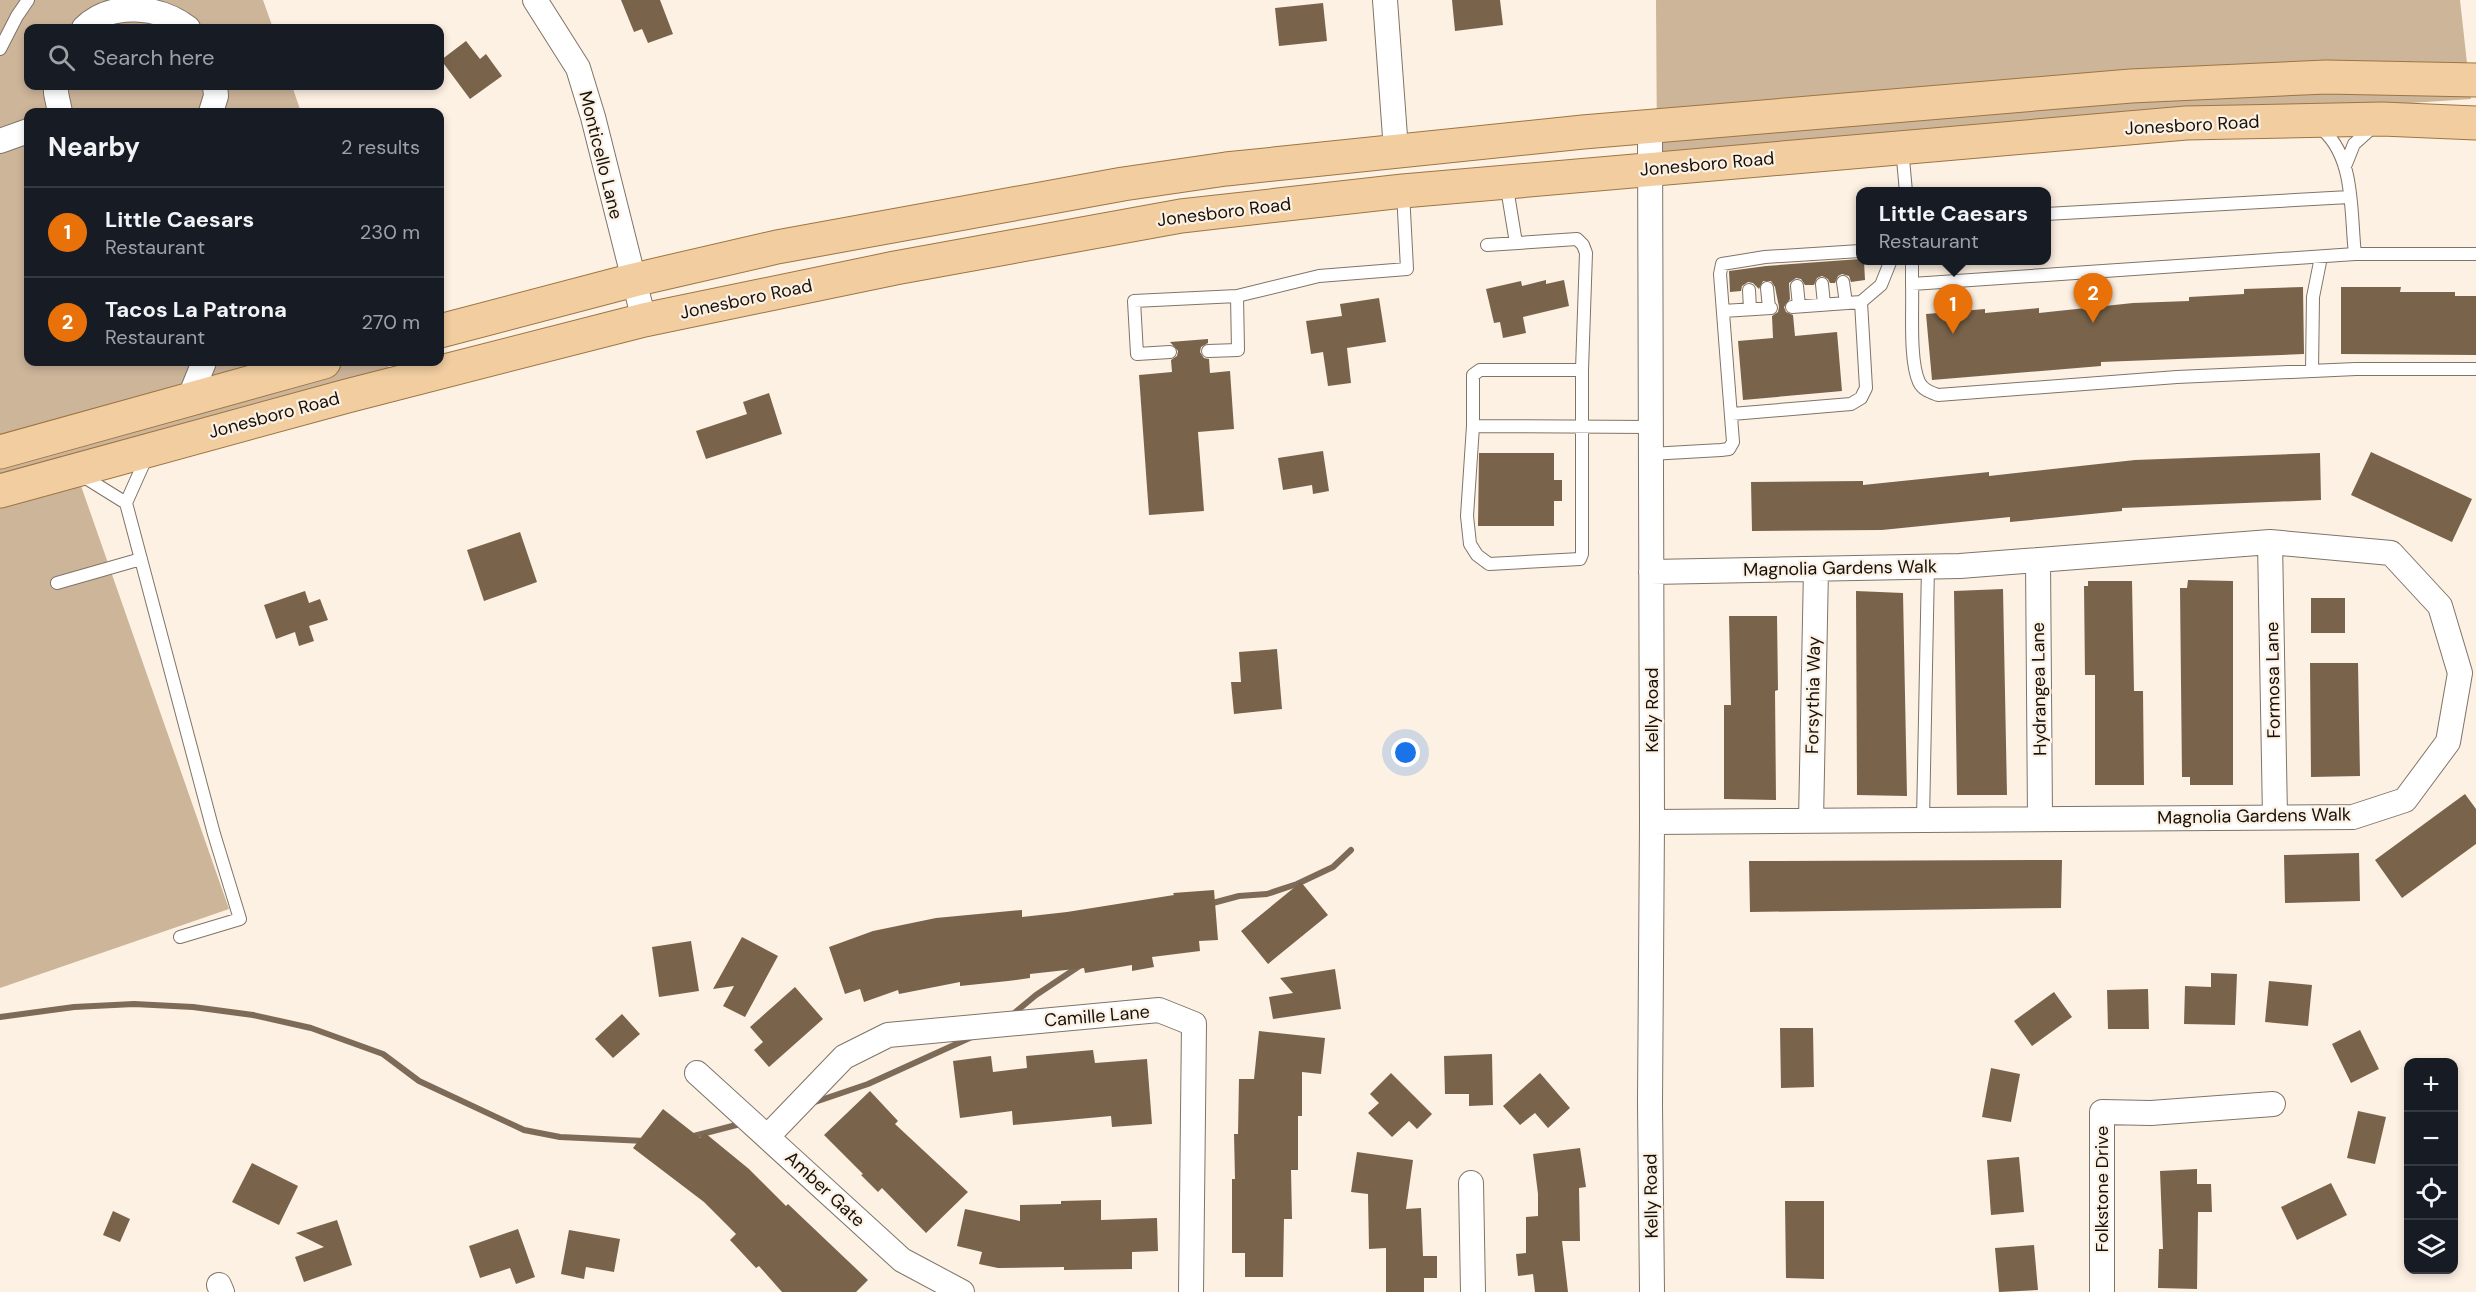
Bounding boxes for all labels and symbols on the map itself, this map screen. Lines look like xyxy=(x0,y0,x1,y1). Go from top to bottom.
street label: Monticello Lane xyxy=(573,88,629,222)
street label: Jonesboro Road xyxy=(2124,109,2260,141)
street label: Jonesboro Road xyxy=(1639,146,1775,182)
street label: Jonesboro Road xyxy=(1156,192,1292,232)
street label: Jonesboro Road xyxy=(678,273,814,325)
pin: 2 xyxy=(2074,274,2112,323)
pin: 1 xyxy=(1934,284,1972,334)
street label: Jonesboro Road xyxy=(206,386,342,444)
street label: Magnolia Gardens Walk xyxy=(1743,554,1937,582)
street label: Formosa Lane xyxy=(2260,621,2286,739)
street label: Hydrangea Lane xyxy=(2026,622,2052,756)
street label: Forsythia Way xyxy=(1800,636,1826,754)
street label: Kelly Road xyxy=(1640,668,1664,752)
your location xyxy=(1391,738,1420,767)
street label: Magnolia Gardens Walk xyxy=(2157,802,2351,830)
street label: Camille Lane xyxy=(1043,999,1151,1033)
street label: Folkstone Drive xyxy=(2090,1126,2114,1252)
street label: Amber Gate xyxy=(780,1146,870,1232)
street label: Kelly Road xyxy=(1638,1153,1664,1239)

